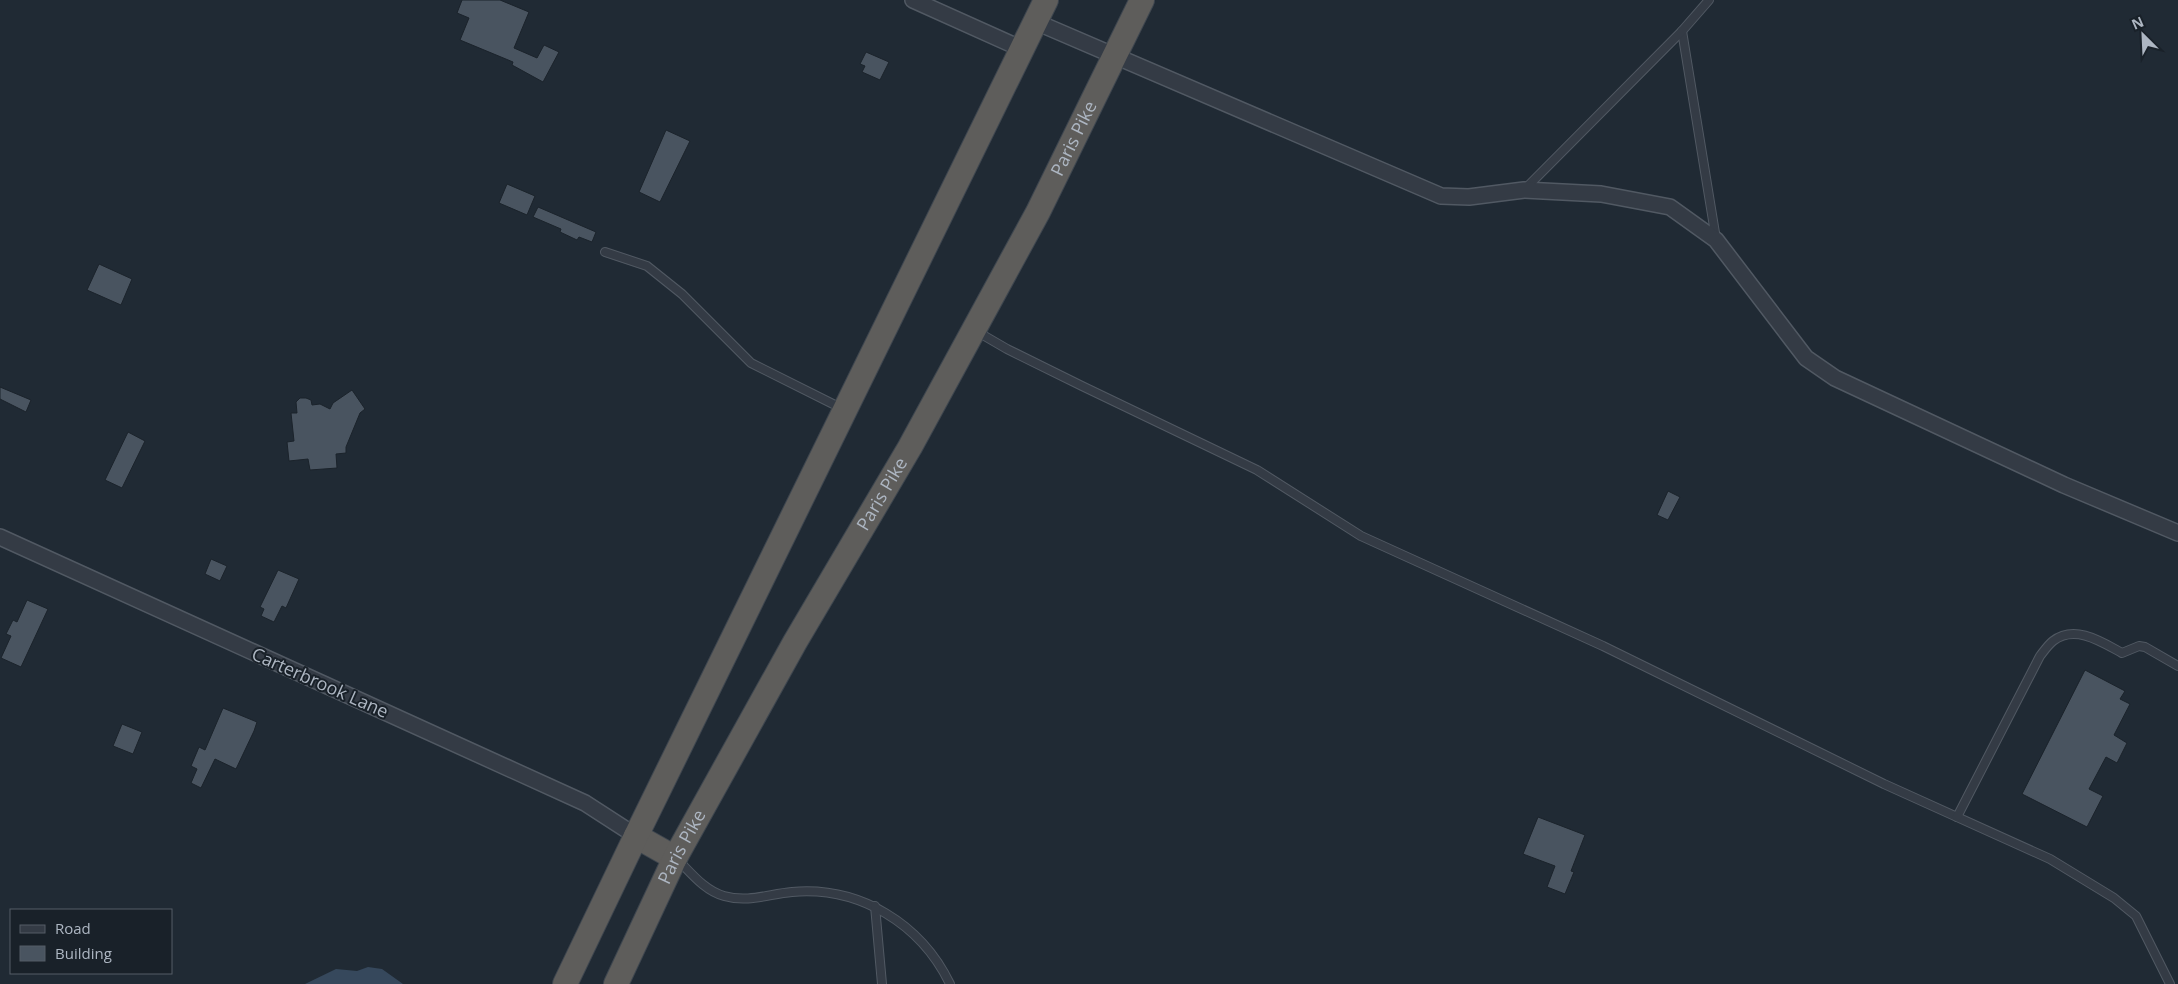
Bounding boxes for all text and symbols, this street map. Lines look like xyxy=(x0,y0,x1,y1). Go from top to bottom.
north arrow xyxy=(2118,10,2168,60)
text: N xyxy=(2128,12,2147,34)
street label: Paris Pike xyxy=(1045,96,1102,180)
street label: Paris Pike xyxy=(850,453,912,534)
street label: Carterbrook Lane xyxy=(248,641,393,723)
street label: Paris Pike xyxy=(652,805,711,888)
legend xyxy=(10,909,172,974)
text: Road xyxy=(55,918,91,938)
text: Building xyxy=(55,943,112,963)

